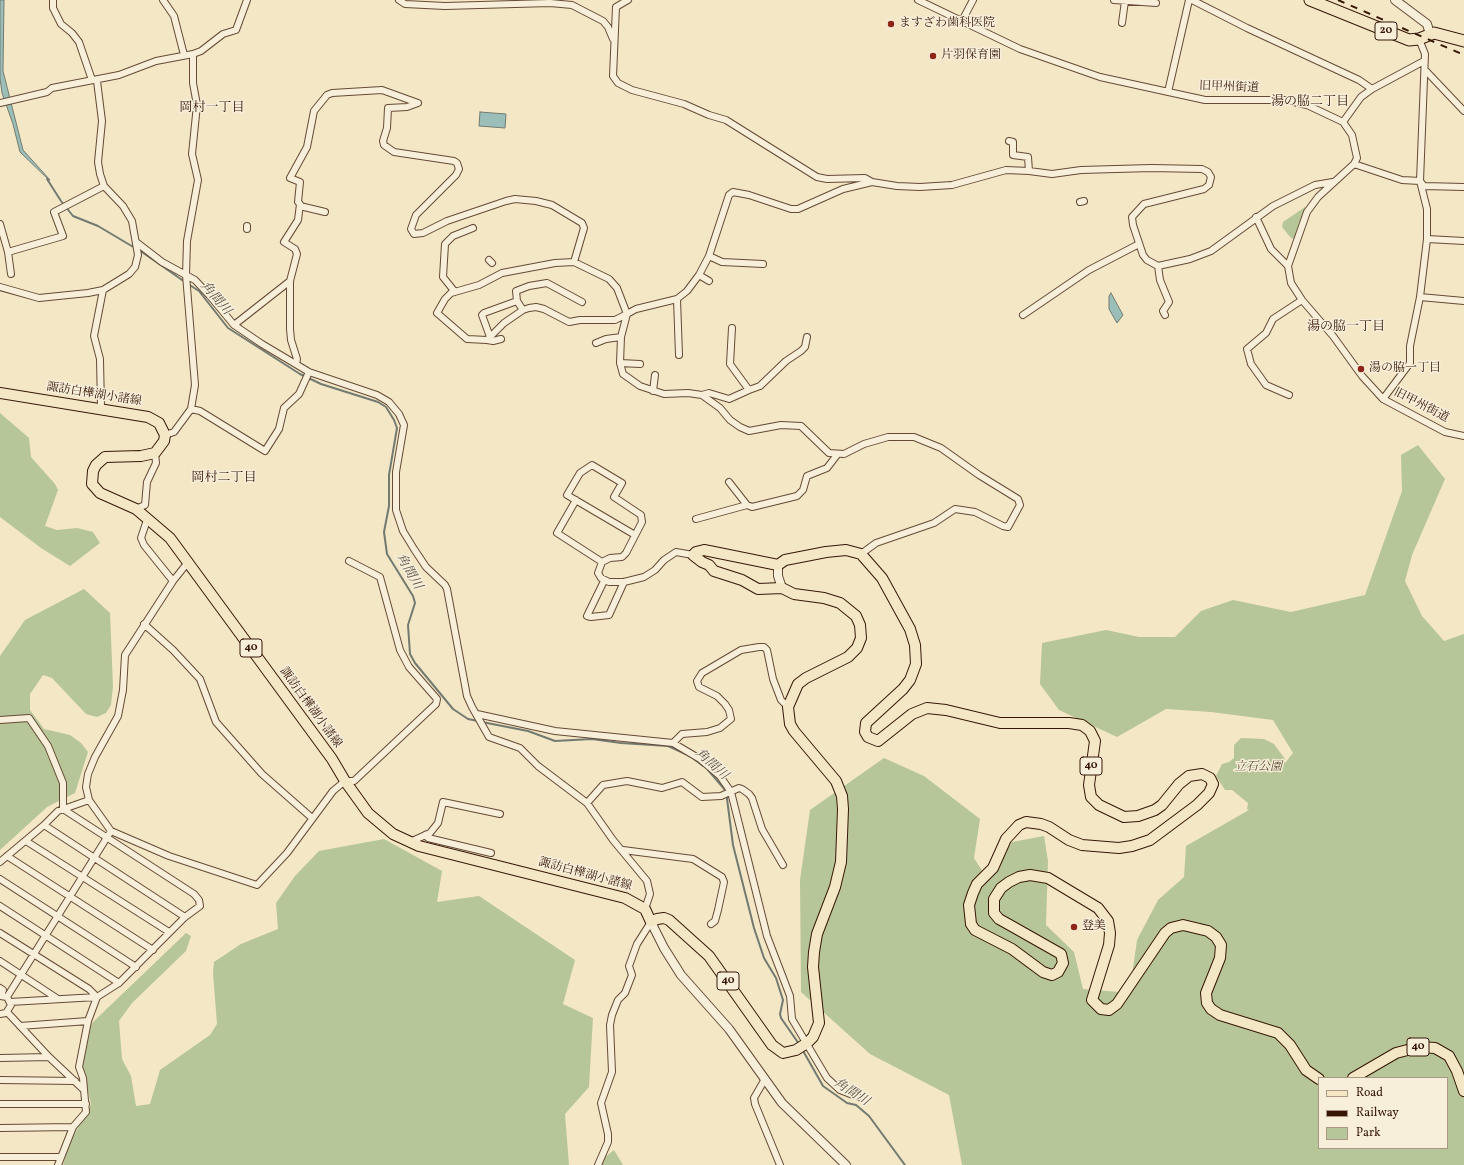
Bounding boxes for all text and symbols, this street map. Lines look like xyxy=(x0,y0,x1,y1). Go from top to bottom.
place label: ますざわ歯科医院 xyxy=(899,17,995,31)
marker: ますざわ歯科医院 xyxy=(886,19,896,29)
road number: 20 xyxy=(1375,22,1397,40)
place label: 片羽保育園 xyxy=(941,49,1001,63)
marker: 片羽保育園 xyxy=(928,51,938,61)
street label: 旧甲州街道 xyxy=(1199,80,1259,96)
district label: 湯の脇二丁目 xyxy=(1271,95,1349,111)
district label: 岡村一丁目 xyxy=(180,101,244,117)
water label: 角間川 xyxy=(196,279,234,319)
district label: 湯の脇一丁目 xyxy=(1307,320,1385,336)
place label: 湯の脇一丁目 xyxy=(1369,362,1441,376)
marker: 湯の脇一丁目 xyxy=(1356,364,1366,374)
street label: 諏訪白樺湖小諸線 xyxy=(45,380,143,410)
street label: 旧甲州街道 xyxy=(1391,386,1451,426)
district label: 岡村二丁目 xyxy=(192,471,256,487)
water label: 角間川 xyxy=(391,551,425,593)
road number: 40 xyxy=(240,639,262,657)
street label: 諏訪白樺湖小諸線 xyxy=(276,665,344,751)
water label: 角間川 xyxy=(691,746,731,784)
road number: 40 xyxy=(1080,757,1102,775)
park label: 立石公園 xyxy=(1234,761,1282,775)
street label: 諏訪白樺湖小諸線 xyxy=(537,856,633,894)
place label: 登美 xyxy=(1082,920,1106,934)
marker: 登美 xyxy=(1069,922,1079,932)
road number: 40 xyxy=(717,972,739,990)
road number: 40 xyxy=(1407,1038,1429,1056)
water label: 角間川 xyxy=(830,1076,872,1110)
legend xyxy=(1318,1077,1448,1149)
text: Road xyxy=(1356,1085,1383,1101)
text: Railway xyxy=(1356,1105,1399,1121)
text: Park xyxy=(1356,1125,1381,1141)

